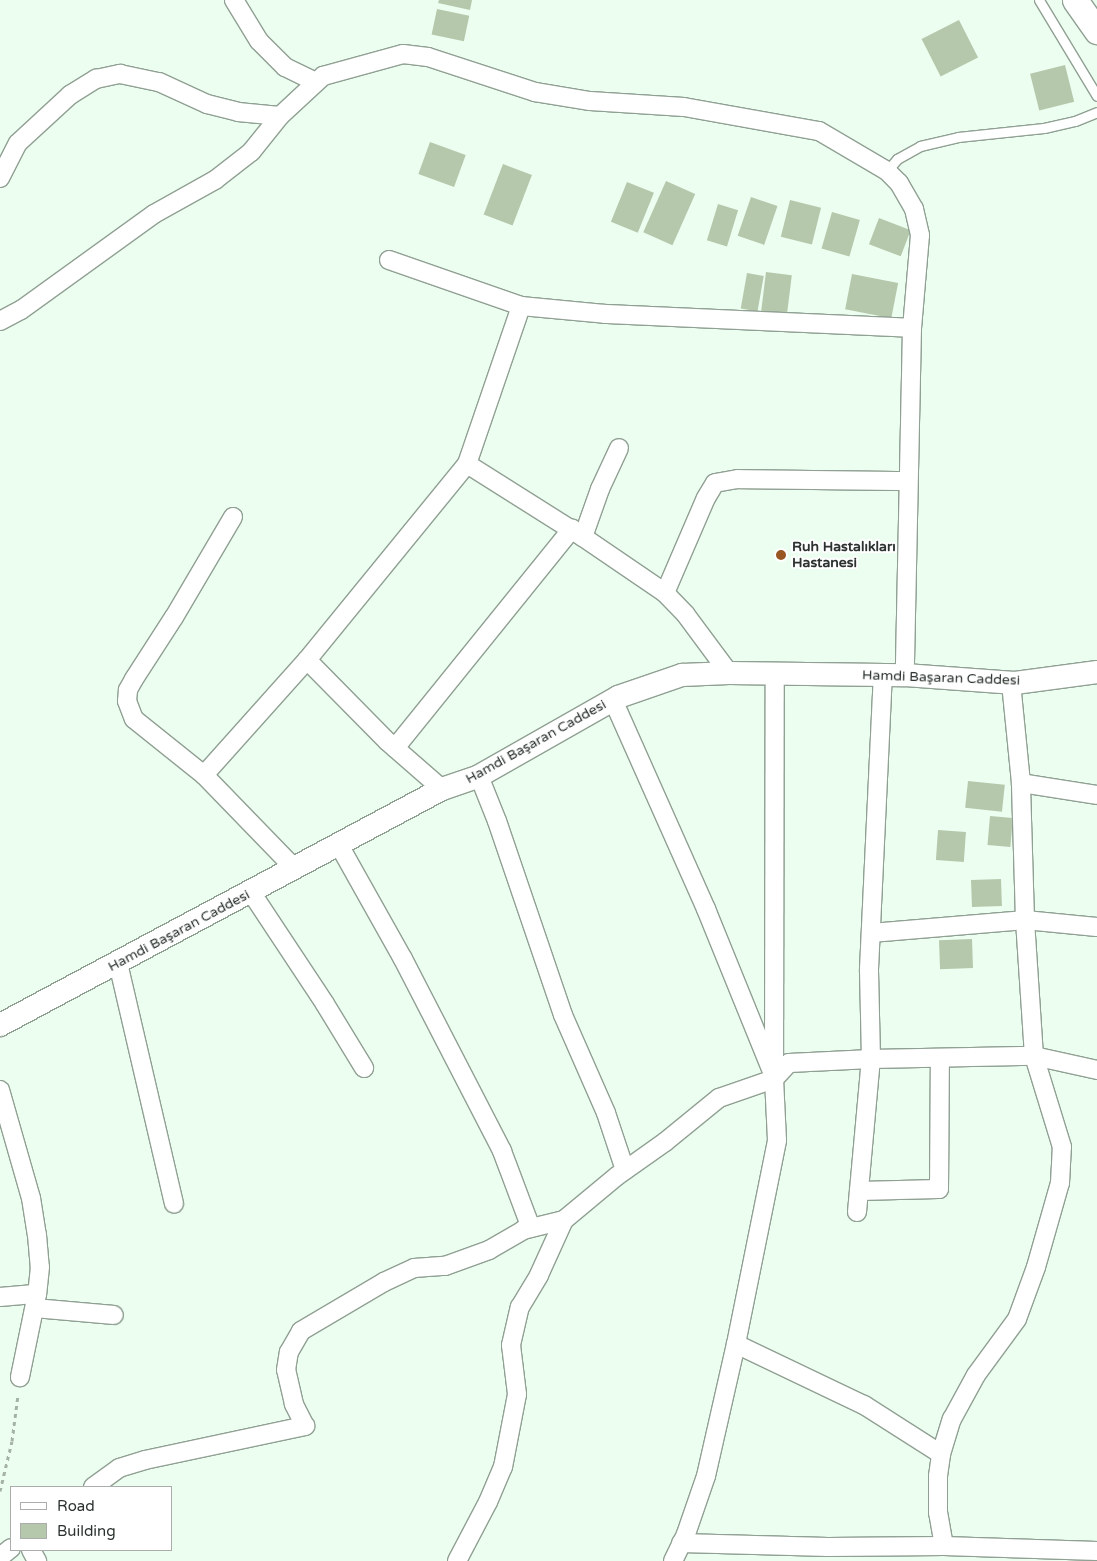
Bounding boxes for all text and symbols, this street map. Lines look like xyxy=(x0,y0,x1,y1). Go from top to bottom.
place label: Ruh Hastalıkları Hastanesi xyxy=(792,539,896,572)
marker: Ruh Hastalıkları Hastanesi xyxy=(774,548,788,562)
street label: Hamdi Başaran Caddesi xyxy=(862,667,1020,689)
street label: Hamdi Başaran Caddesi xyxy=(463,696,609,788)
street label: Hamdi Başaran Caddesi xyxy=(105,886,253,976)
legend xyxy=(10,1486,172,1551)
text: Road xyxy=(57,1497,95,1515)
text: Building xyxy=(57,1522,116,1540)

